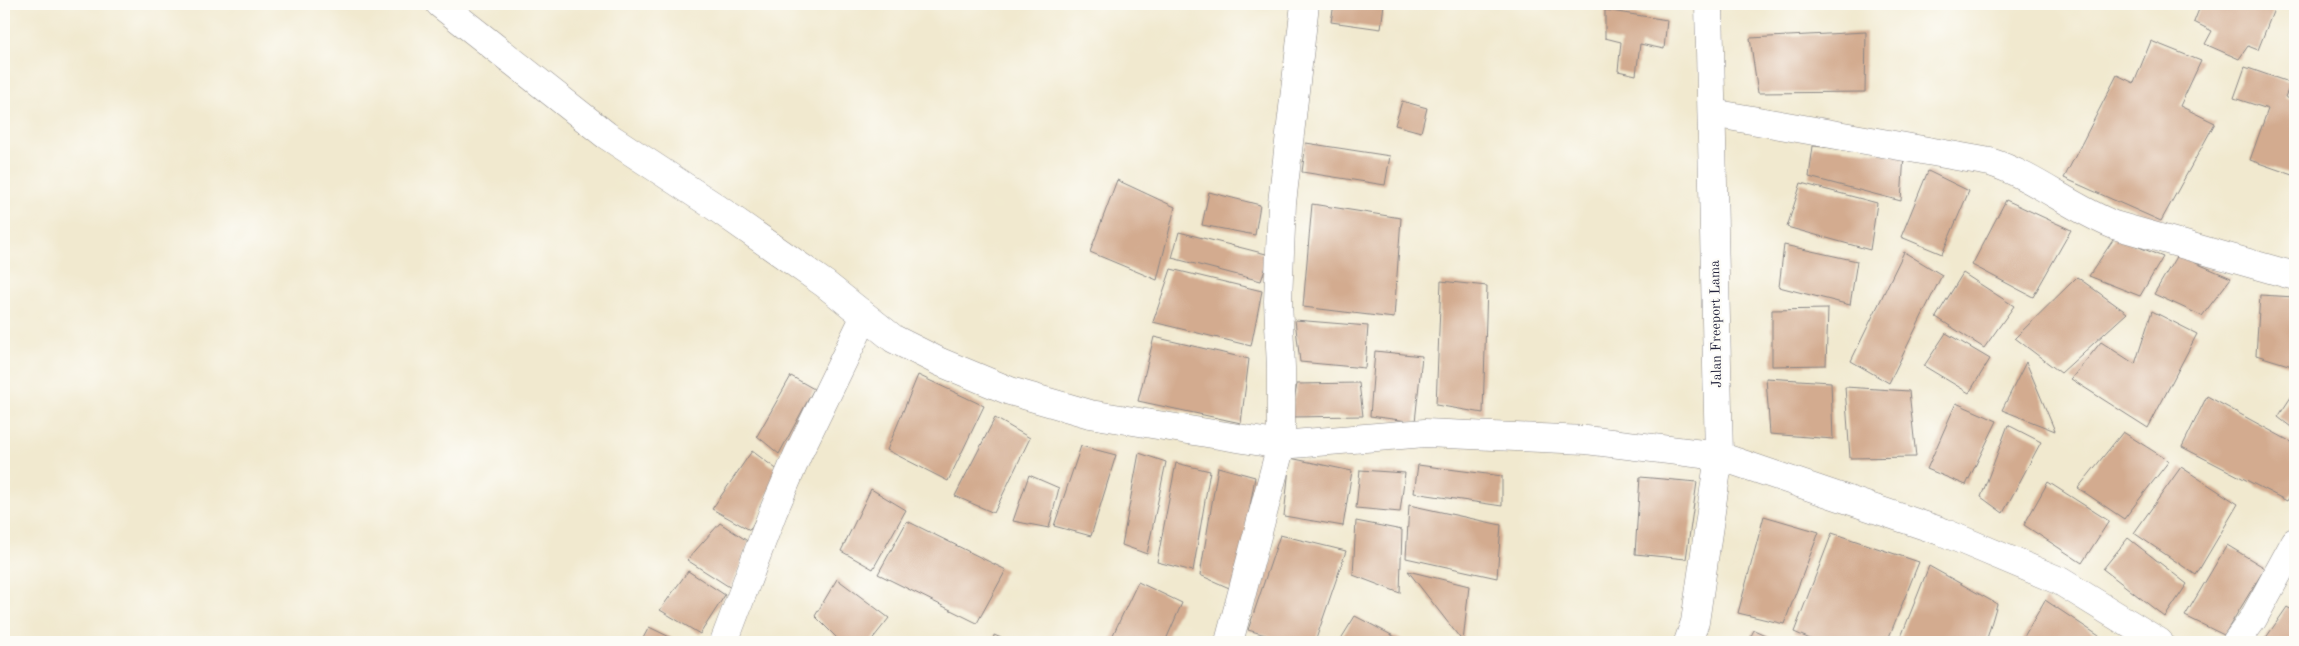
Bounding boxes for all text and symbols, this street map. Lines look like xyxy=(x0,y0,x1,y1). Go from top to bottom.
street label: Jalan Freeport Lama xyxy=(1708,260,1724,388)

